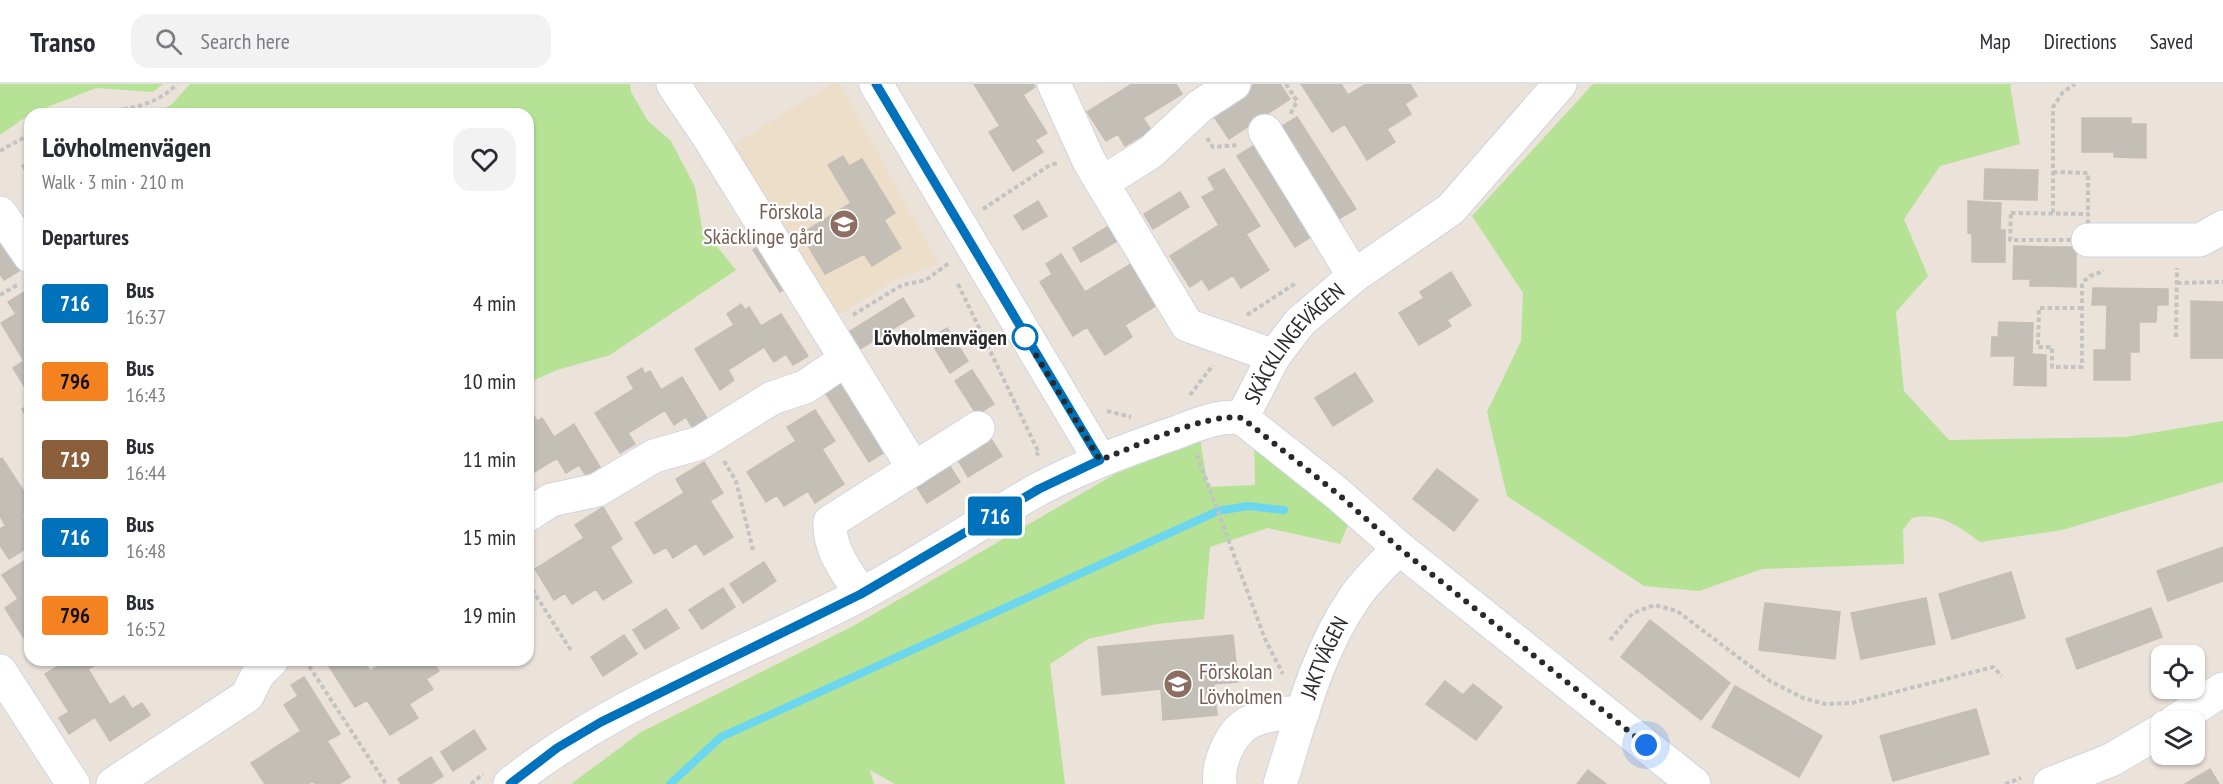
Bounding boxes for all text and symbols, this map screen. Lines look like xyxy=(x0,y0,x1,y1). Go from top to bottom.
search box xyxy=(131,14,551,68)
text: Transo xyxy=(30,23,95,60)
icon: search xyxy=(152,25,185,58)
text: Search here xyxy=(200,27,290,55)
text: Map xyxy=(1980,28,2011,55)
text: Directions xyxy=(2044,28,2117,55)
text: Saved xyxy=(2150,28,2193,55)
text: Lövholmenvägen xyxy=(42,128,211,165)
button: heart xyxy=(453,128,516,191)
text: Walk · 3 min · 210 m xyxy=(42,169,184,195)
place label: Förskola Skäcklinge gård xyxy=(703,197,823,250)
school or university icon: Förskola Skäcklinge gård xyxy=(828,208,860,240)
text: Departures xyxy=(42,223,129,251)
text: Bus xyxy=(126,276,154,304)
street label: SKÄCKLINGEVÄGEN xyxy=(1238,277,1350,409)
text: 4 min xyxy=(473,289,516,317)
text: 716 xyxy=(60,290,90,317)
text: 16:37 xyxy=(126,304,166,330)
place label: Lövholmenvägen xyxy=(874,323,1007,351)
marker: Lövholmenvägen xyxy=(1012,324,1038,350)
text: Bus xyxy=(126,354,154,382)
text: 10 min xyxy=(463,367,516,395)
text: 796 xyxy=(60,368,90,395)
text: 16:43 xyxy=(126,382,166,408)
text: Bus xyxy=(126,432,154,460)
text: 11 min xyxy=(463,445,516,473)
text: 719 xyxy=(60,446,90,473)
text: 16:44 xyxy=(126,460,166,486)
line badge: 716 xyxy=(960,496,1030,536)
text: 716 xyxy=(980,503,1010,530)
text: Bus xyxy=(126,510,154,538)
text: 15 min xyxy=(463,523,516,551)
text: 716 xyxy=(60,524,90,551)
text: 16:48 xyxy=(126,538,166,564)
text: Bus xyxy=(126,588,154,616)
text: 19 min xyxy=(463,601,516,629)
text: 796 xyxy=(60,602,90,629)
street label: JAKTVÄGEN xyxy=(1294,611,1354,703)
text: 16:52 xyxy=(126,616,166,642)
map controls xyxy=(2151,645,2205,765)
button: locate xyxy=(2151,645,2205,699)
place label: Förskolan Lövholmen xyxy=(1199,657,1282,710)
school or university icon: Förskolan Lövholmen xyxy=(1162,668,1194,700)
button: layers xyxy=(2151,711,2205,765)
your location xyxy=(1631,730,1661,760)

